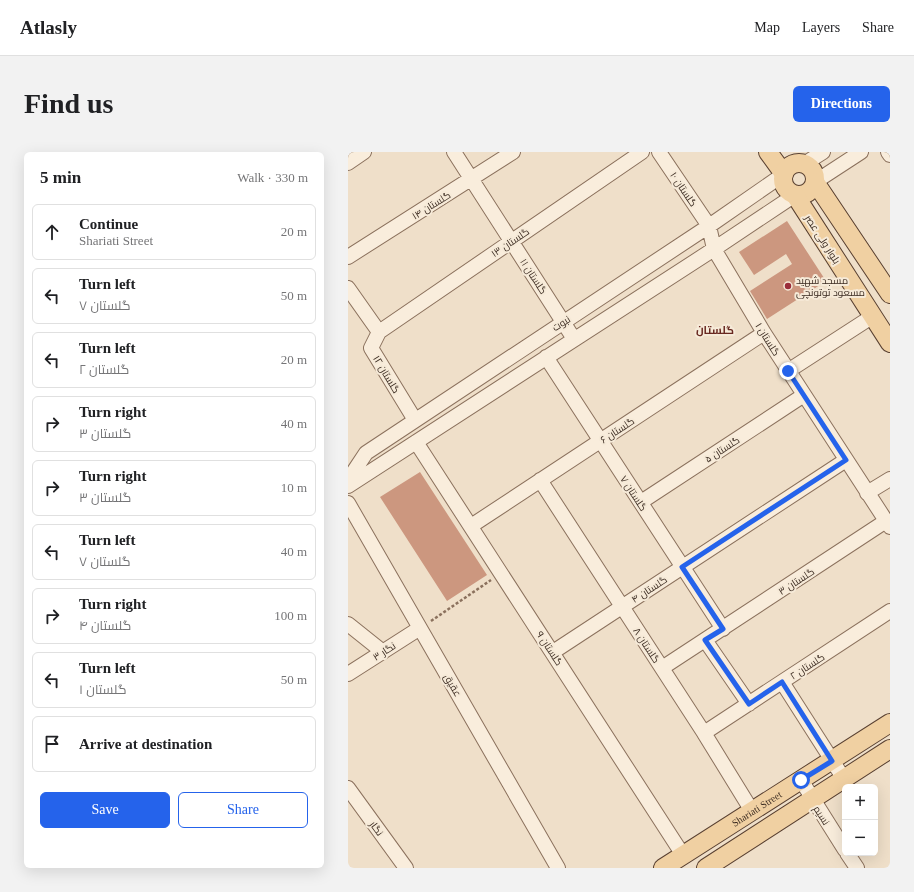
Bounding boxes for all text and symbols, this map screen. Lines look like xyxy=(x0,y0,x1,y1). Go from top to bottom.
text: Atlasly xyxy=(20,17,77,38)
text: Map xyxy=(754,20,780,35)
text: Layers xyxy=(802,20,840,35)
text: Share xyxy=(862,20,894,35)
button: Directions xyxy=(793,86,890,122)
text: Find us xyxy=(24,88,114,119)
text: 5 min xyxy=(40,168,81,187)
text: Walk · 330 m xyxy=(237,170,308,185)
street label: گلستان ۱۰ xyxy=(667,170,699,209)
street label: گلستان ۱۴ xyxy=(410,189,453,222)
street label: بلوار ولی عصر xyxy=(801,212,842,266)
text: Continue xyxy=(79,216,138,232)
icon: ahead xyxy=(41,221,63,243)
text: 20 m xyxy=(281,224,307,239)
street label: گلستان ۱۳ xyxy=(489,226,532,260)
text: Shariati Street xyxy=(79,233,153,248)
street label: گلستان ۱۱ xyxy=(517,257,549,296)
place label: مسجد شهید مسعود توتونچی xyxy=(796,275,865,299)
text: Turn left xyxy=(79,276,136,292)
marker: مسجد شهید مسعود توتونچی xyxy=(783,281,793,291)
icon: left xyxy=(41,285,63,307)
text: 50 m xyxy=(281,288,307,303)
text: گلستان ۷ xyxy=(79,298,131,313)
street label: نبوت xyxy=(550,314,572,333)
street label: گلستان ۱ xyxy=(752,321,782,358)
district label: گلستان xyxy=(696,324,734,337)
text: Turn left xyxy=(79,340,136,356)
icon: left xyxy=(41,349,63,371)
text: 20 m xyxy=(281,352,307,367)
street label: گلستان ۱۲ xyxy=(370,353,402,396)
text: گلستان ۲ xyxy=(79,362,129,377)
route end xyxy=(779,362,797,380)
text: Turn right xyxy=(79,404,146,420)
icon: right xyxy=(41,413,63,435)
street label: گلستان ۶ xyxy=(598,415,637,446)
text: 40 m xyxy=(281,416,307,431)
text: گلستان ۳ xyxy=(79,426,131,441)
street label: گلستان ۵ xyxy=(703,434,742,465)
text: Turn right xyxy=(79,468,146,484)
street label: گلستان ۷ xyxy=(617,474,649,513)
icon: right xyxy=(41,477,63,499)
text: 10 m xyxy=(281,480,307,495)
text: گلستان ۳ xyxy=(79,490,131,505)
text: Turn left xyxy=(79,532,136,548)
icon: left xyxy=(41,541,63,563)
text: 40 m xyxy=(281,544,307,559)
text: گلستان ۷ xyxy=(79,554,131,569)
street label: گلستان ۳ xyxy=(776,566,817,598)
street label: گلستان ۴ xyxy=(629,574,670,606)
text: Turn right xyxy=(79,596,146,612)
icon: right xyxy=(41,605,63,627)
text: 100 m xyxy=(274,608,307,623)
text: گلستان ۴ xyxy=(79,618,131,633)
street label: گلستان ۸ xyxy=(630,626,662,665)
street label: گلستان ۹ xyxy=(534,629,565,668)
street label: نگار ۳ xyxy=(371,640,398,663)
street label: گلستان ۲ xyxy=(788,651,827,682)
text: Turn left xyxy=(79,660,136,676)
icon: left xyxy=(41,669,63,691)
text: 50 m xyxy=(281,672,307,687)
street label: عقیق xyxy=(441,672,463,699)
text: گلستان ۱ xyxy=(79,682,127,697)
icon: arrive xyxy=(41,733,63,755)
text: Arrive at destination xyxy=(79,736,212,752)
route start xyxy=(792,771,810,789)
map controls xyxy=(842,784,878,856)
button: + xyxy=(842,784,878,820)
street label: Shariati Street xyxy=(730,789,784,829)
button: Save xyxy=(40,792,170,828)
button: Share xyxy=(178,792,308,828)
street label: نسیم xyxy=(810,804,832,828)
street label: نگار xyxy=(367,818,386,838)
button: − xyxy=(842,820,878,856)

